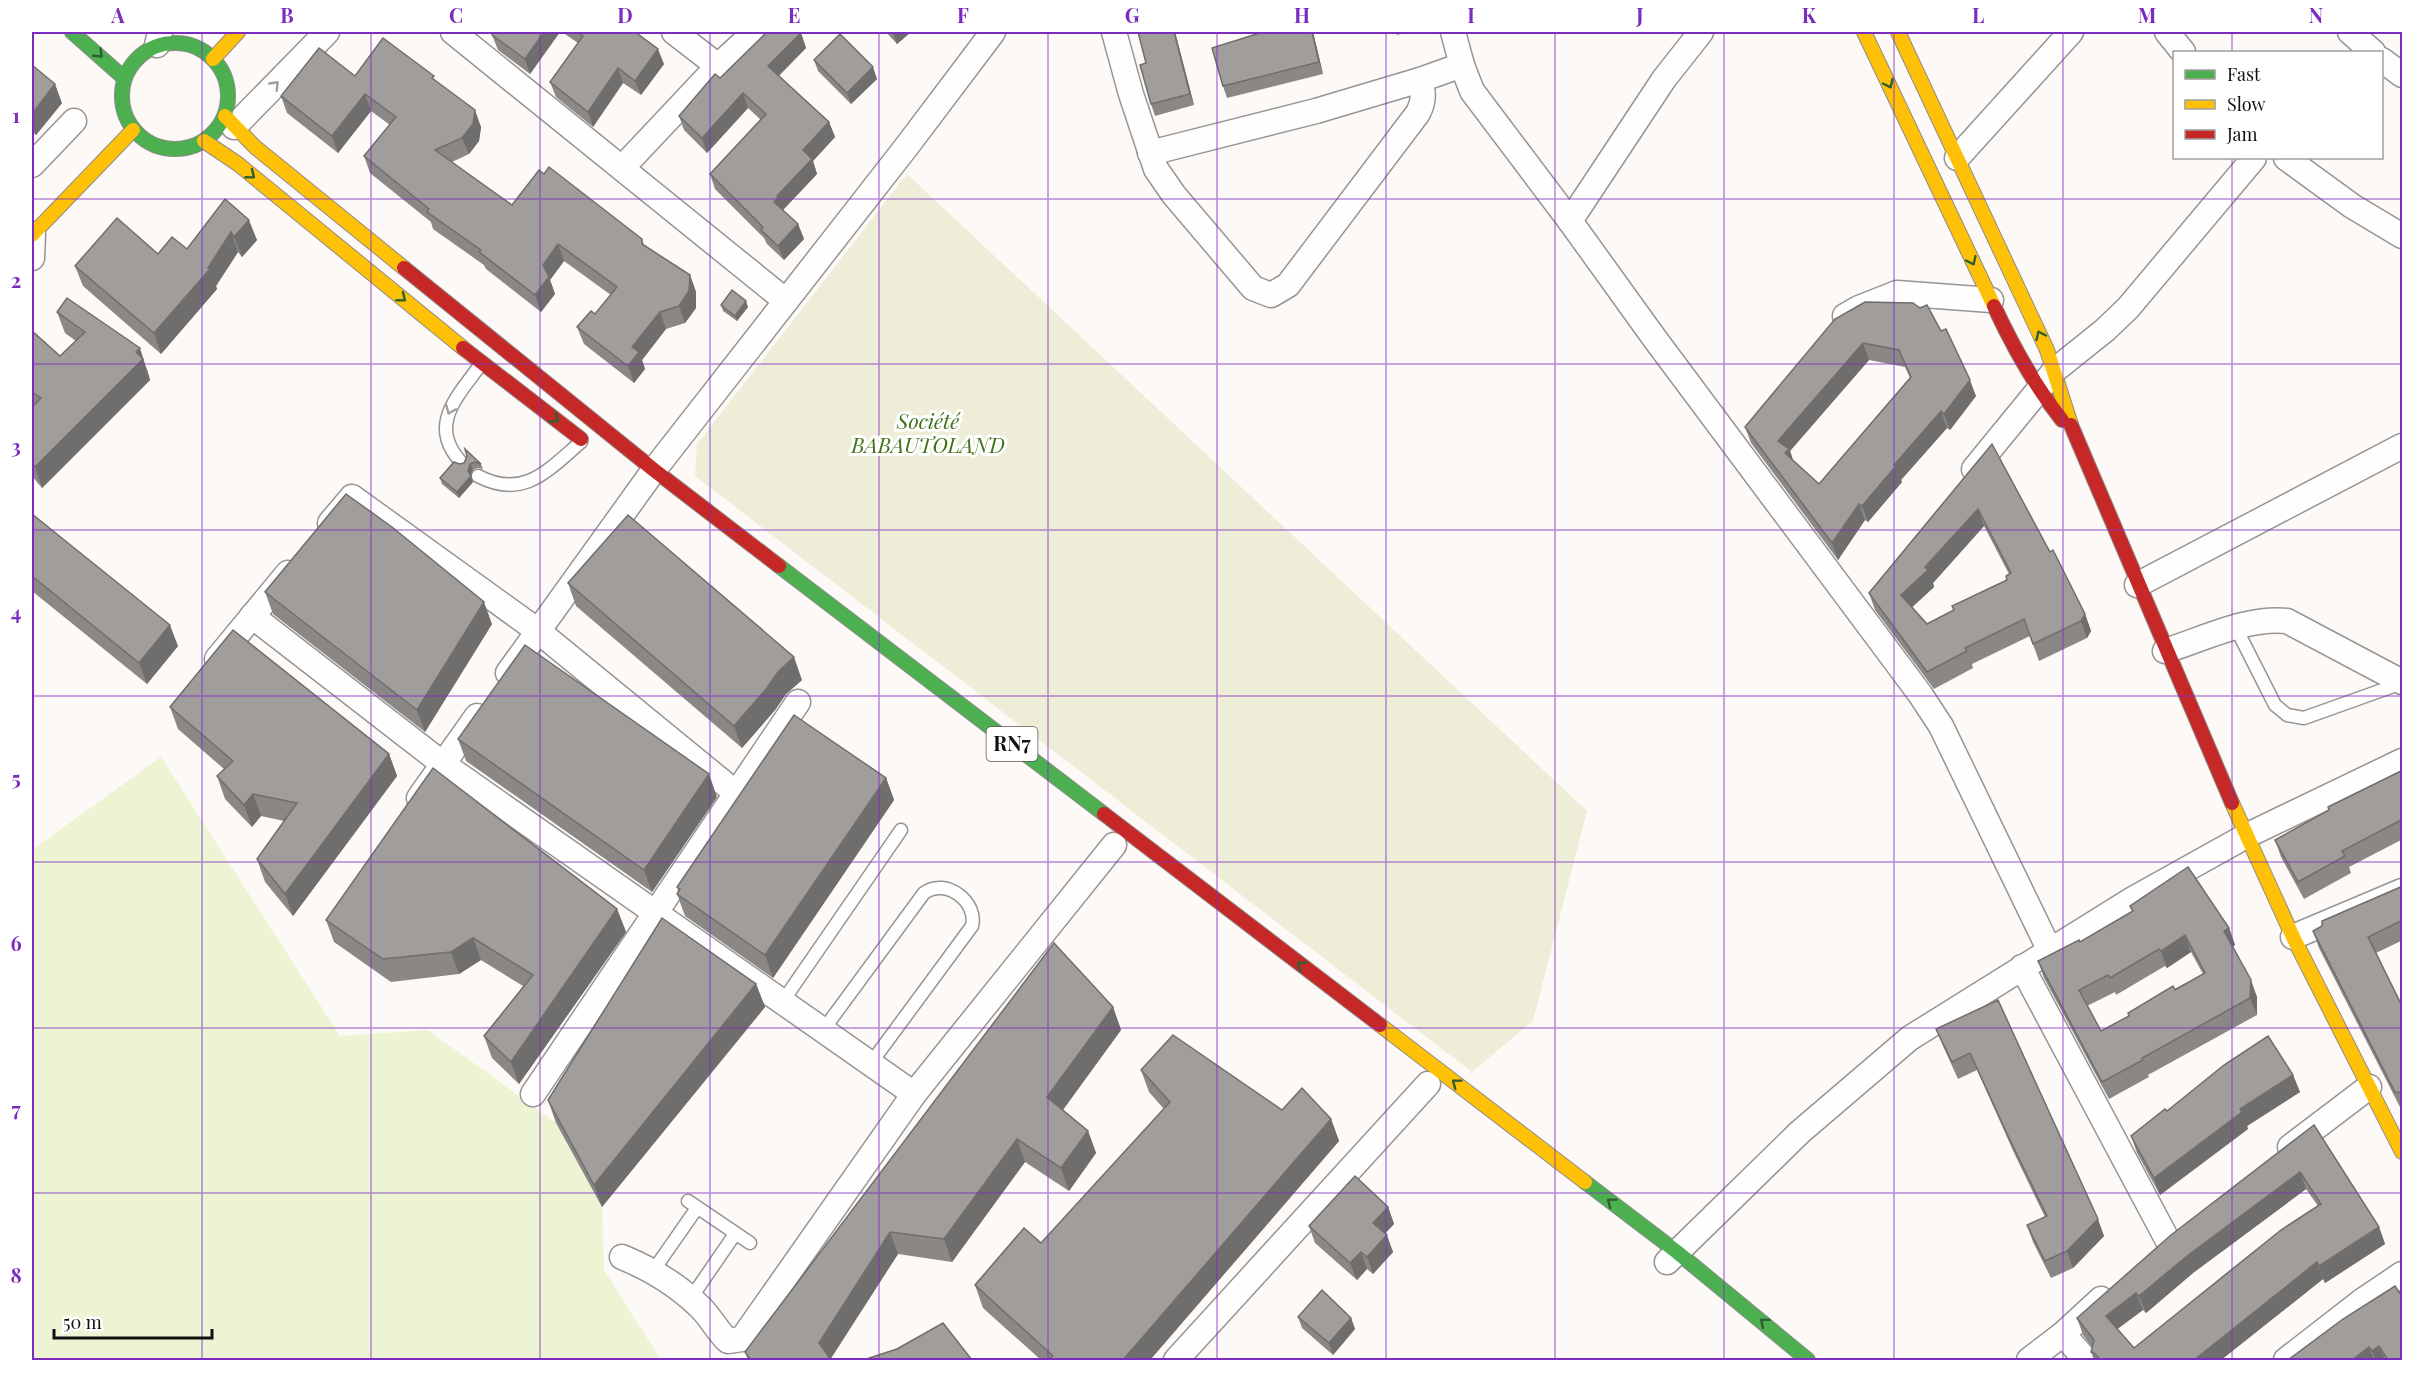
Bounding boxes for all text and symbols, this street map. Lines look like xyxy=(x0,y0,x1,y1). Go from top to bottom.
text: A xyxy=(110,1,125,28)
text: B xyxy=(280,1,294,28)
text: C xyxy=(449,1,463,28)
text: D xyxy=(617,1,633,28)
text: E xyxy=(788,1,800,28)
text: F xyxy=(957,1,969,28)
text: G xyxy=(1125,1,1140,28)
text: H xyxy=(1294,1,1310,28)
text: I xyxy=(1467,1,1475,28)
text: J xyxy=(1635,1,1644,28)
text: K xyxy=(1802,1,1817,28)
text: L xyxy=(1972,1,1984,28)
text: M xyxy=(2138,1,2156,28)
text: N xyxy=(2309,1,2323,28)
one-way arrow xyxy=(91,47,102,58)
legend xyxy=(2173,51,2383,159)
text: Fast xyxy=(2227,62,2261,86)
one-way arrow xyxy=(1881,78,1893,89)
one-way arrow xyxy=(268,82,279,92)
text: Slow xyxy=(2227,92,2265,116)
text: 1 xyxy=(12,101,20,128)
text: Jam xyxy=(2226,122,2257,146)
one-way arrow xyxy=(244,168,255,179)
one-way arrow xyxy=(1965,254,1977,265)
text: 2 xyxy=(11,266,21,293)
one-way arrow xyxy=(396,291,407,302)
one-way arrow xyxy=(2036,330,2048,341)
one-way arrow xyxy=(445,404,457,415)
park label: Société BABAUTOLAND xyxy=(850,406,1005,458)
one-way arrow xyxy=(549,412,560,423)
text: 3 xyxy=(11,432,21,459)
text: 4 xyxy=(11,598,21,625)
road number: RN7 xyxy=(986,727,1038,761)
text: 5 xyxy=(11,764,21,791)
text: 6 xyxy=(10,929,22,956)
one-way arrow xyxy=(1296,962,1307,973)
one-way arrow xyxy=(1451,1080,1462,1091)
text: 7 xyxy=(11,1095,21,1122)
one-way arrow xyxy=(1606,1198,1617,1209)
text: 8 xyxy=(10,1261,22,1288)
scale bar xyxy=(54,1302,212,1340)
text: 50 m xyxy=(63,1310,102,1334)
one-way arrow xyxy=(1760,1319,1771,1330)

